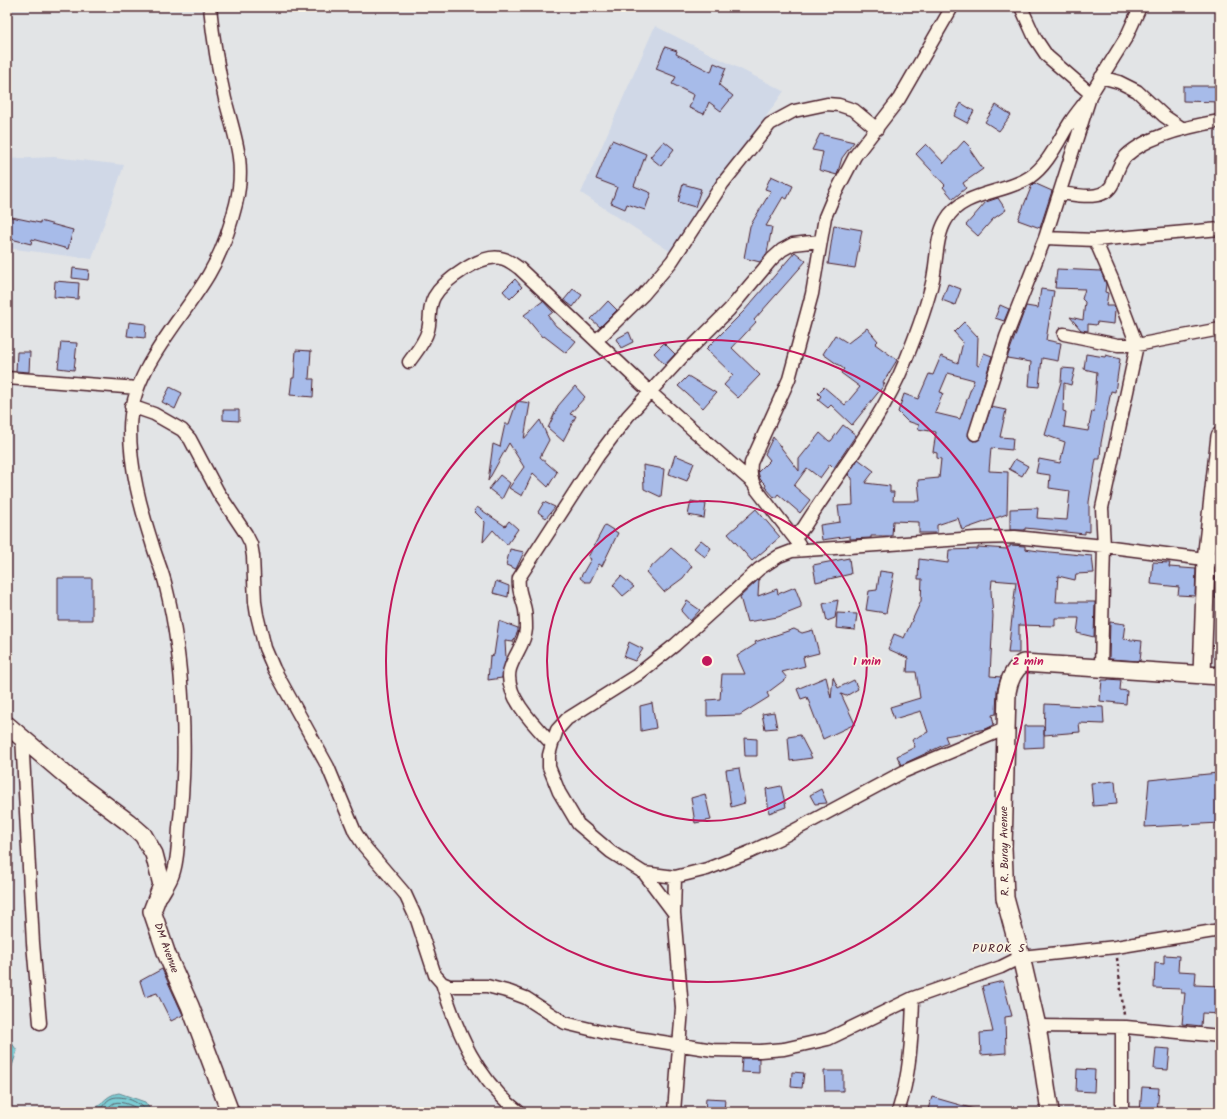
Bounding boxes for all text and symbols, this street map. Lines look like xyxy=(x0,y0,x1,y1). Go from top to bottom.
text: 1 min xyxy=(853,652,881,671)
text: 2 min xyxy=(1012,652,1044,671)
centre of rings xyxy=(700,654,714,668)
street label: R. R. Buray Avenue xyxy=(995,806,1015,896)
street label: DM Avenue xyxy=(149,920,183,976)
district label: PUROK 5 xyxy=(972,939,1026,958)

